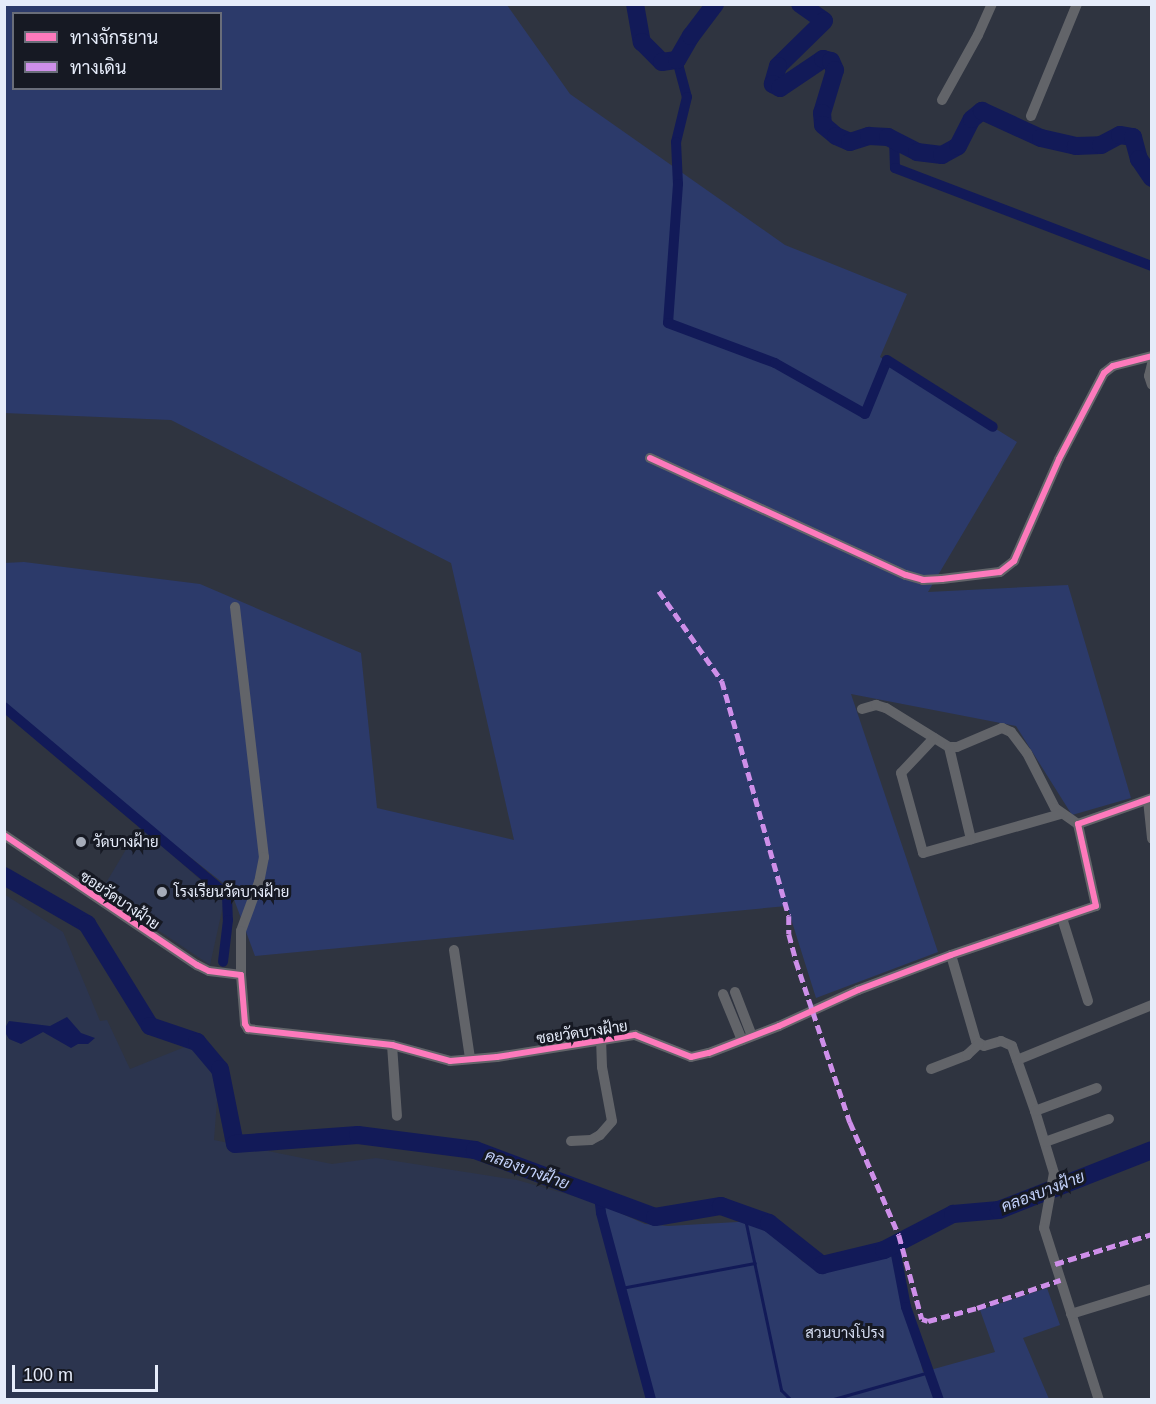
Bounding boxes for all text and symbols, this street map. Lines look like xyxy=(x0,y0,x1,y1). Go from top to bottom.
legend xyxy=(12,12,222,90)
text: ทางจักรยาน xyxy=(70,28,158,48)
text: ทางเดิน xyxy=(70,58,126,78)
place label: วัดบางฝ้าย xyxy=(93,833,159,851)
marker: วัดบางฝ้าย xyxy=(74,835,88,849)
street label: ซอยวัดบางฝ้าย xyxy=(77,867,163,933)
place label: โรงเรียนวัดบางฝ้าย xyxy=(174,883,289,901)
marker: โรงเรียนวัดบางฝ้าย xyxy=(155,885,169,899)
street label: ซอยวัดบางฝ้าย xyxy=(535,1017,629,1047)
water label: คลองบางฝ้าย xyxy=(482,1146,572,1194)
water label: คลองบางฝ้าย xyxy=(999,1167,1087,1217)
park label: สวนบางโปรง xyxy=(805,1324,885,1342)
scale bar xyxy=(15,1353,160,1391)
text: 100 m xyxy=(23,1365,73,1385)

